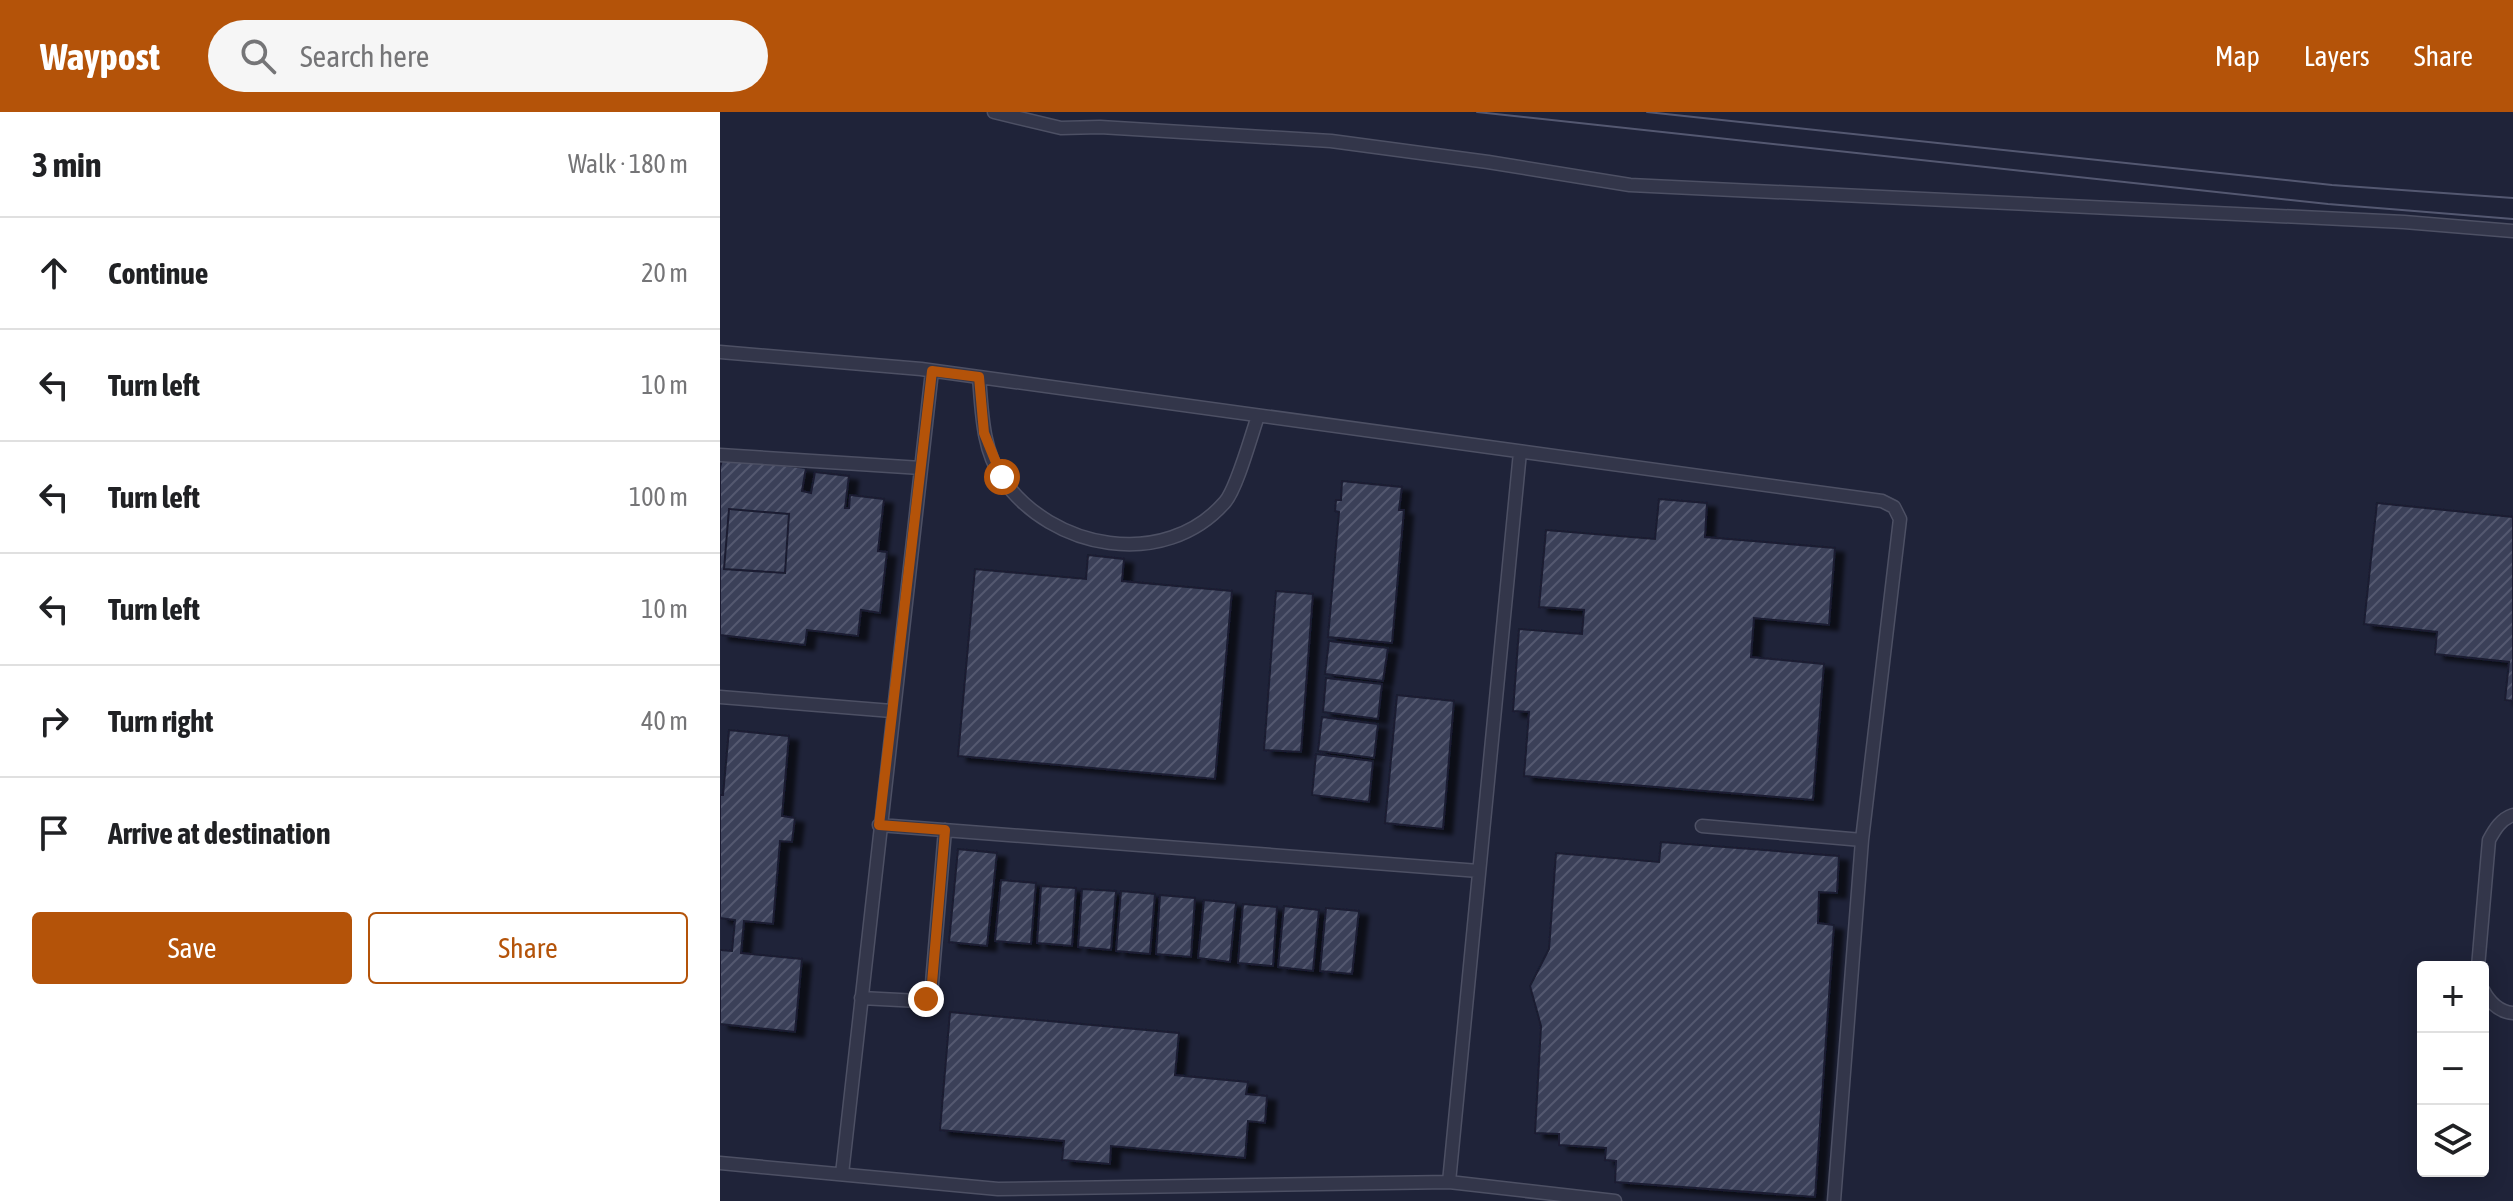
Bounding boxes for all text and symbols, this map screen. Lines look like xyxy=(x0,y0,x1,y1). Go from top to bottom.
search box xyxy=(208,20,768,92)
icon: search xyxy=(236,34,280,78)
text: Waypost xyxy=(40,35,160,78)
text: Search here xyxy=(300,39,429,73)
text: Map xyxy=(2215,40,2260,72)
text: Layers xyxy=(2304,40,2370,72)
text: Share xyxy=(2414,40,2473,72)
text: 3 min xyxy=(32,145,101,184)
text: Walk · 180 m xyxy=(568,149,688,179)
icon: ahead xyxy=(32,251,76,295)
text: Continue xyxy=(108,256,208,290)
text: 20 m xyxy=(641,258,688,288)
icon: left xyxy=(32,363,76,407)
text: Turn left xyxy=(108,368,200,402)
text: 10 m xyxy=(641,370,688,400)
route start xyxy=(984,459,1020,495)
icon: left xyxy=(32,475,76,519)
text: Turn left xyxy=(108,480,200,514)
text: 100 m xyxy=(629,482,688,512)
icon: left xyxy=(32,587,76,631)
text: Turn left xyxy=(108,592,200,626)
text: 10 m xyxy=(641,594,688,624)
icon: right xyxy=(32,699,76,743)
text: Turn right xyxy=(108,704,214,738)
text: 40 m xyxy=(641,706,688,736)
icon: arrive xyxy=(32,811,76,855)
text: Arrive at destination xyxy=(108,816,330,850)
button: Save xyxy=(32,912,352,984)
button: Share xyxy=(368,912,688,984)
map controls xyxy=(2417,961,2489,1177)
button: + xyxy=(2417,961,2489,1033)
route end xyxy=(908,981,944,1017)
button: − xyxy=(2417,1033,2489,1105)
button: layers xyxy=(2417,1105,2489,1177)

